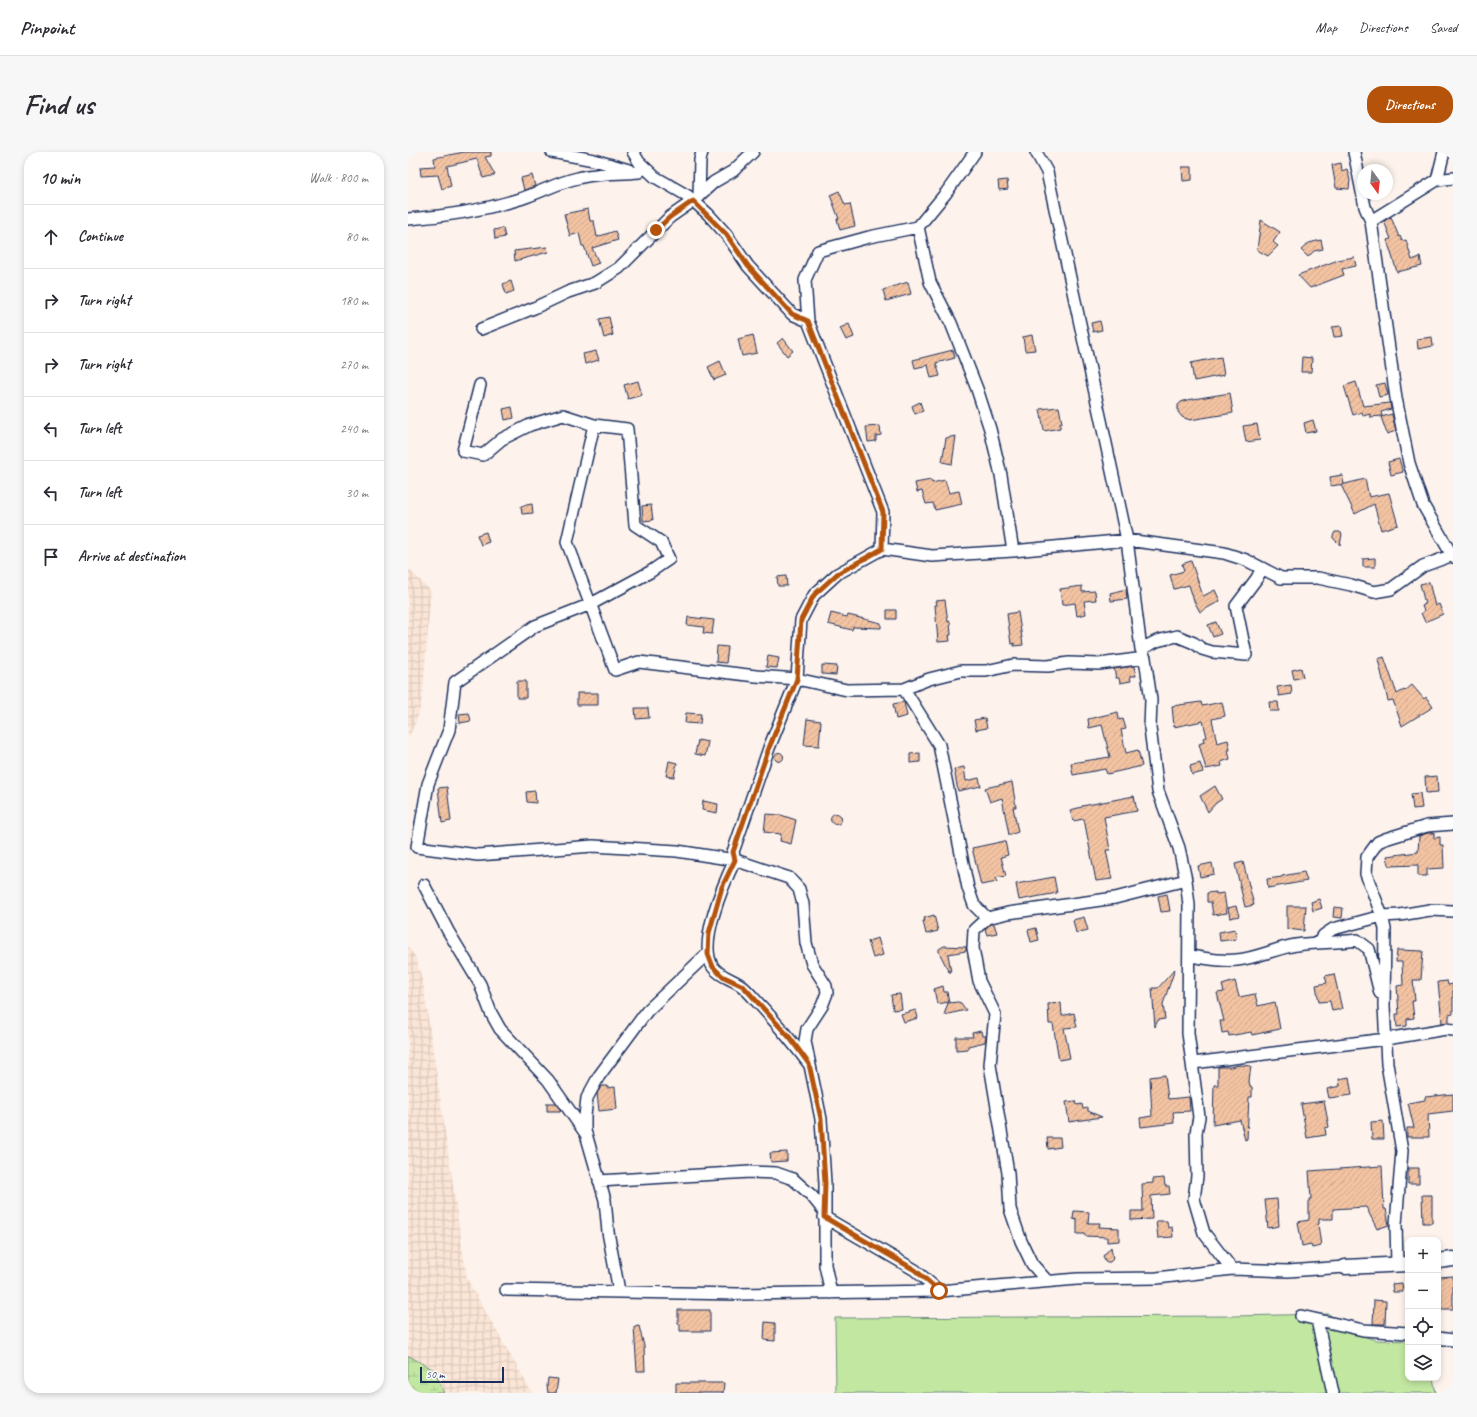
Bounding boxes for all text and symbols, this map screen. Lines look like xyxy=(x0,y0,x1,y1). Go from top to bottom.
text: Pinpoint xyxy=(20,16,74,40)
text: Map xyxy=(1316,19,1337,36)
text: Directions xyxy=(1359,19,1408,36)
text: Saved xyxy=(1430,19,1457,36)
button: Directions xyxy=(1367,86,1453,123)
text: Find us xyxy=(24,87,94,122)
north arrow xyxy=(1357,164,1393,200)
text: 10 min xyxy=(40,168,80,189)
text: Walk · 800 m xyxy=(309,170,368,186)
route end xyxy=(647,221,665,239)
icon: ahead xyxy=(40,226,62,248)
text: Continue xyxy=(78,227,123,246)
text: 80 m xyxy=(346,229,368,245)
icon: right xyxy=(40,290,62,312)
text: Turn right xyxy=(78,291,131,310)
text: 180 m xyxy=(340,293,368,309)
icon: right xyxy=(40,354,62,376)
text: Turn right xyxy=(78,355,131,374)
text: 270 m xyxy=(340,357,368,373)
icon: left xyxy=(40,418,62,440)
text: Turn left xyxy=(78,419,121,438)
text: 240 m xyxy=(340,421,368,437)
icon: left xyxy=(40,482,62,504)
text: Turn left xyxy=(78,483,121,502)
text: 30 m xyxy=(346,485,368,501)
icon: arrive xyxy=(40,546,62,568)
text: Arrive at destination xyxy=(78,547,185,566)
map controls xyxy=(1405,1237,1441,1381)
button: + xyxy=(1405,1237,1441,1273)
button: − xyxy=(1405,1273,1441,1309)
route start xyxy=(930,1282,948,1300)
button: locate xyxy=(1405,1309,1441,1345)
button: layers xyxy=(1405,1345,1441,1381)
scale bar xyxy=(420,1365,504,1384)
text: 50 m xyxy=(426,1367,445,1381)

